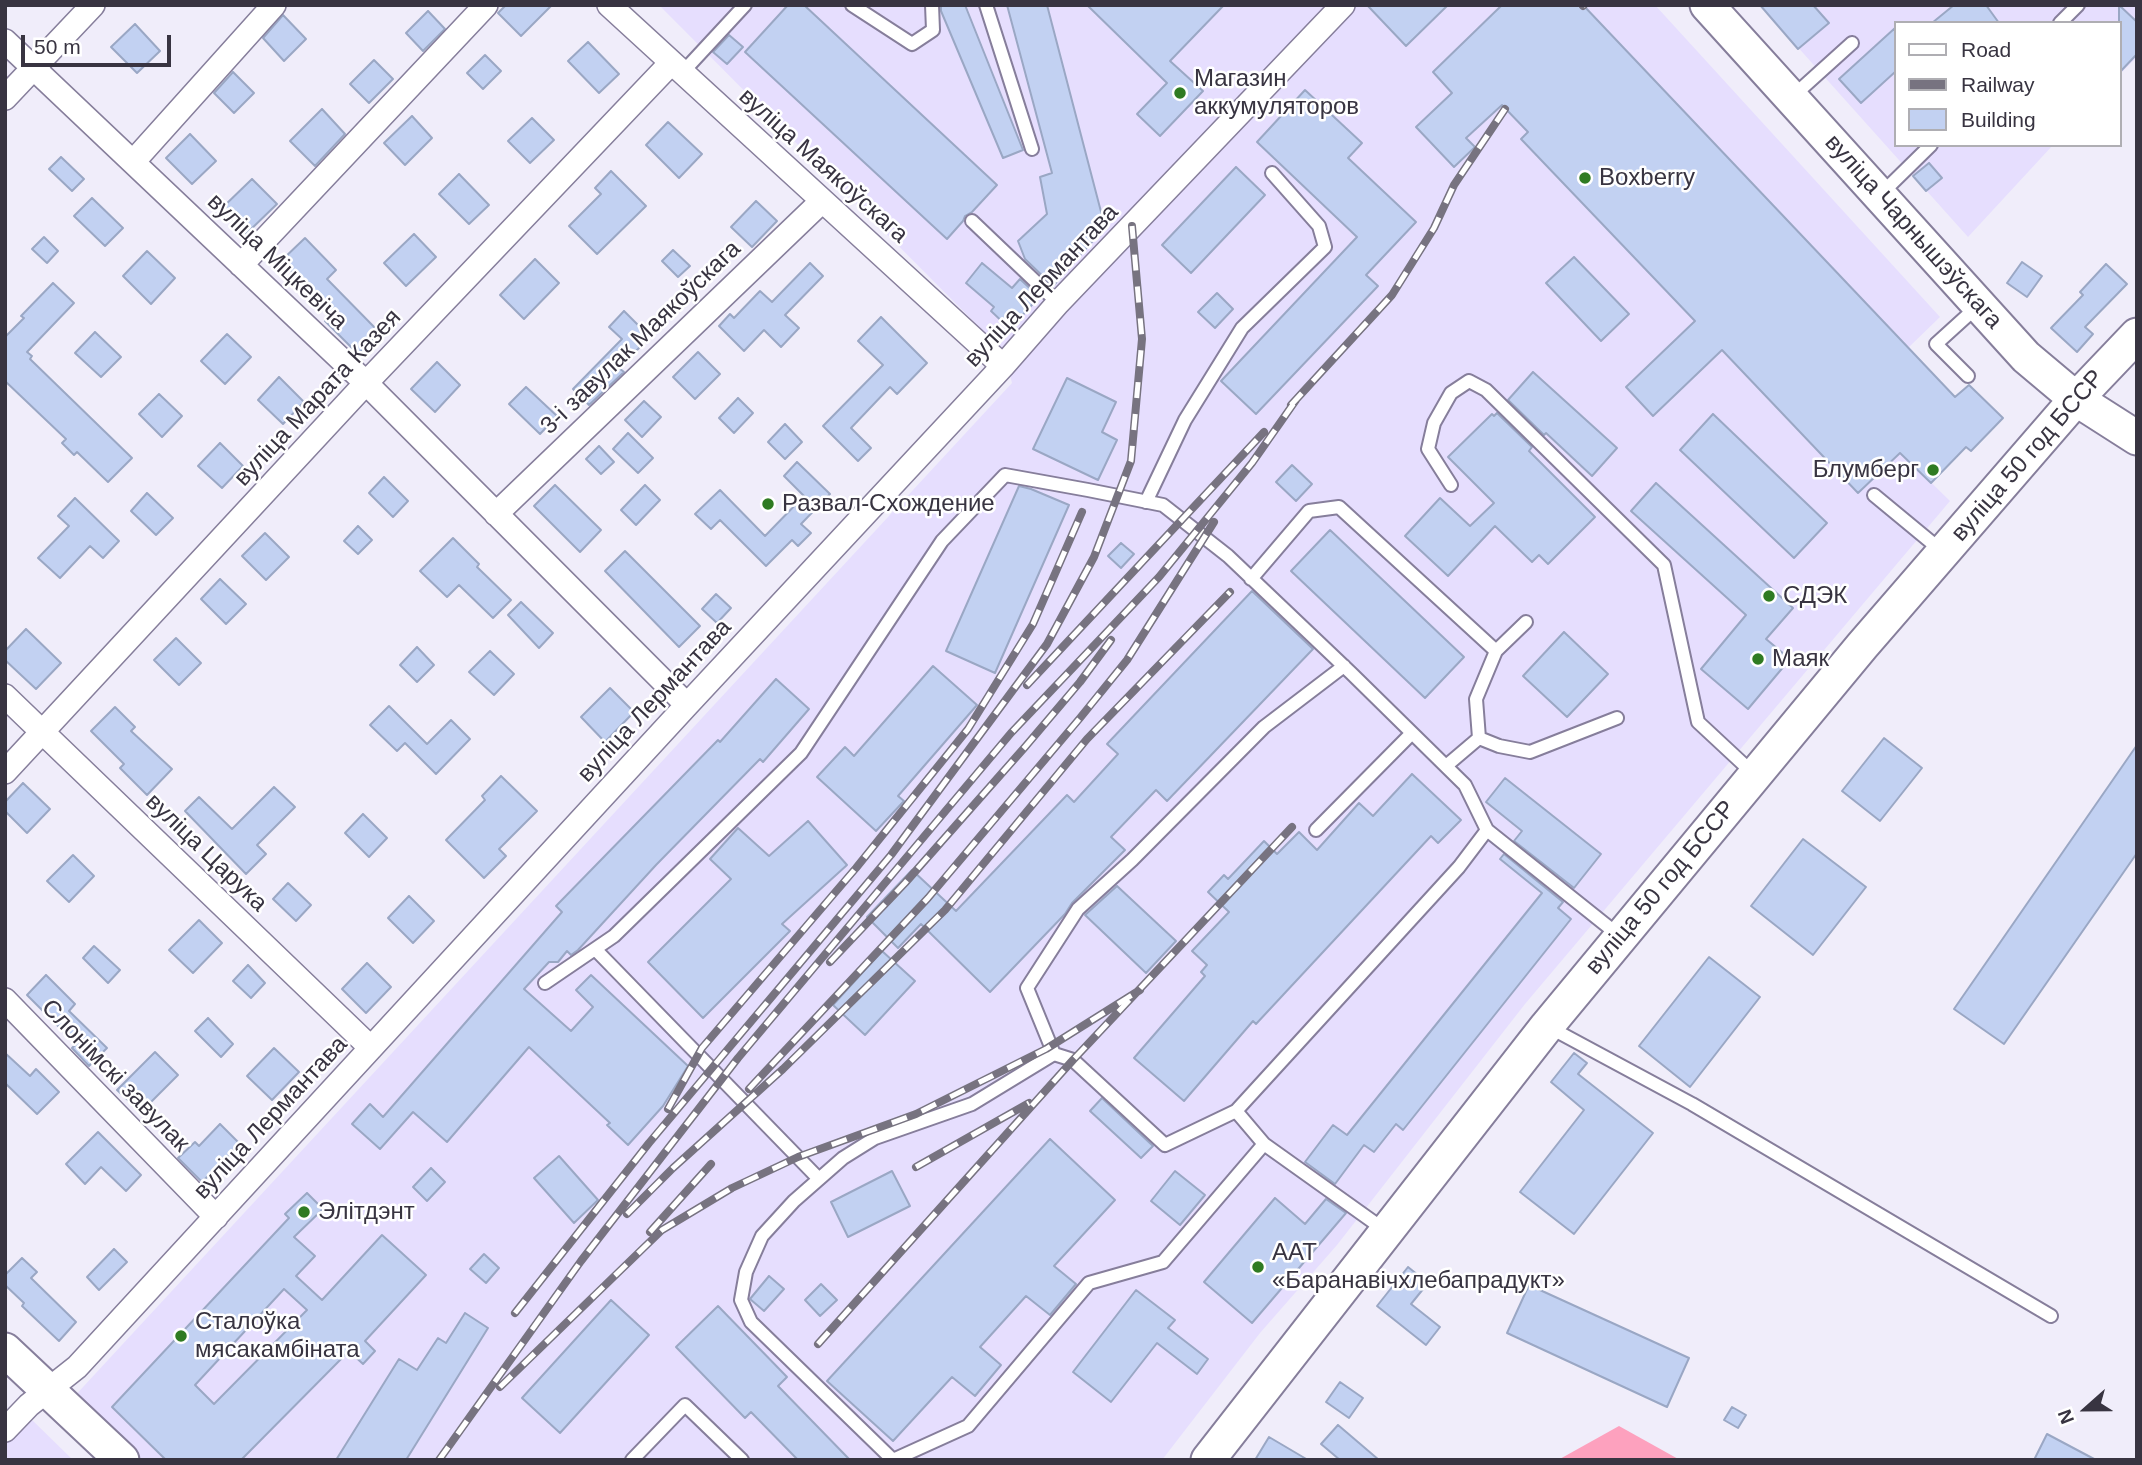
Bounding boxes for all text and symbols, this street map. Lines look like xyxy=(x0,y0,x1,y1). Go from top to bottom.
scale bar xyxy=(24,21,175,65)
legend xyxy=(1894,21,2121,147)
text: 50 m xyxy=(34,35,81,58)
text: Road xyxy=(1961,38,2011,61)
place label: Магазин аккумуляторов xyxy=(1194,65,1359,121)
text: Railway xyxy=(1961,73,2035,96)
street label: вуліца Маякоўскага xyxy=(733,83,913,249)
marker: Магазин аккумуляторов xyxy=(1172,85,1188,101)
text: Building xyxy=(1961,108,2036,131)
street label: вуліца Чарнышэўскага xyxy=(1818,129,2008,335)
place label: Boxberry xyxy=(1599,164,1695,192)
marker: Boxberry xyxy=(1577,170,1593,186)
street label: вуліца Міцкевіча xyxy=(201,188,353,336)
street label: вуліца Лермантава xyxy=(959,199,1125,373)
street label: 3-і завулак Маякоўскага xyxy=(535,235,747,441)
street label: вуліца Марата Казея xyxy=(229,304,407,492)
street label: вуліца 50 год БССР xyxy=(1946,364,2110,548)
place label: Блумберг xyxy=(1813,456,1919,484)
marker: Блумберг xyxy=(1925,462,1941,478)
place label: Развал-Схождение xyxy=(782,490,995,518)
marker: Развал-Схождение xyxy=(760,496,776,512)
place label: СДЭК xyxy=(1783,582,1847,610)
marker: СДЭК xyxy=(1761,588,1777,604)
street label: вуліца Лермантава xyxy=(572,614,738,788)
place label: Маяк xyxy=(1772,645,1829,673)
marker: Маяк xyxy=(1750,651,1766,667)
street label: вуліца Царука xyxy=(139,788,273,918)
street label: вуліца 50 год БССР xyxy=(1580,795,1742,981)
street label: Слонімскі завулак xyxy=(35,994,195,1158)
street label: вуліца Лермантава xyxy=(188,1031,354,1205)
place label: Элітдэнт xyxy=(318,1198,415,1226)
marker: Элітдэнт xyxy=(296,1204,312,1220)
place label: ААТ «Баранавічхлебапрадукт» xyxy=(1272,1239,1565,1295)
marker: ААТ «Баранавічхлебапрадукт» xyxy=(1250,1259,1266,1275)
place label: Сталоўка мясакамбіната xyxy=(195,1308,360,1364)
marker: Сталоўка мясакамбіната xyxy=(173,1328,189,1344)
north arrow xyxy=(2051,1374,2121,1444)
text: N xyxy=(2054,1407,2078,1427)

